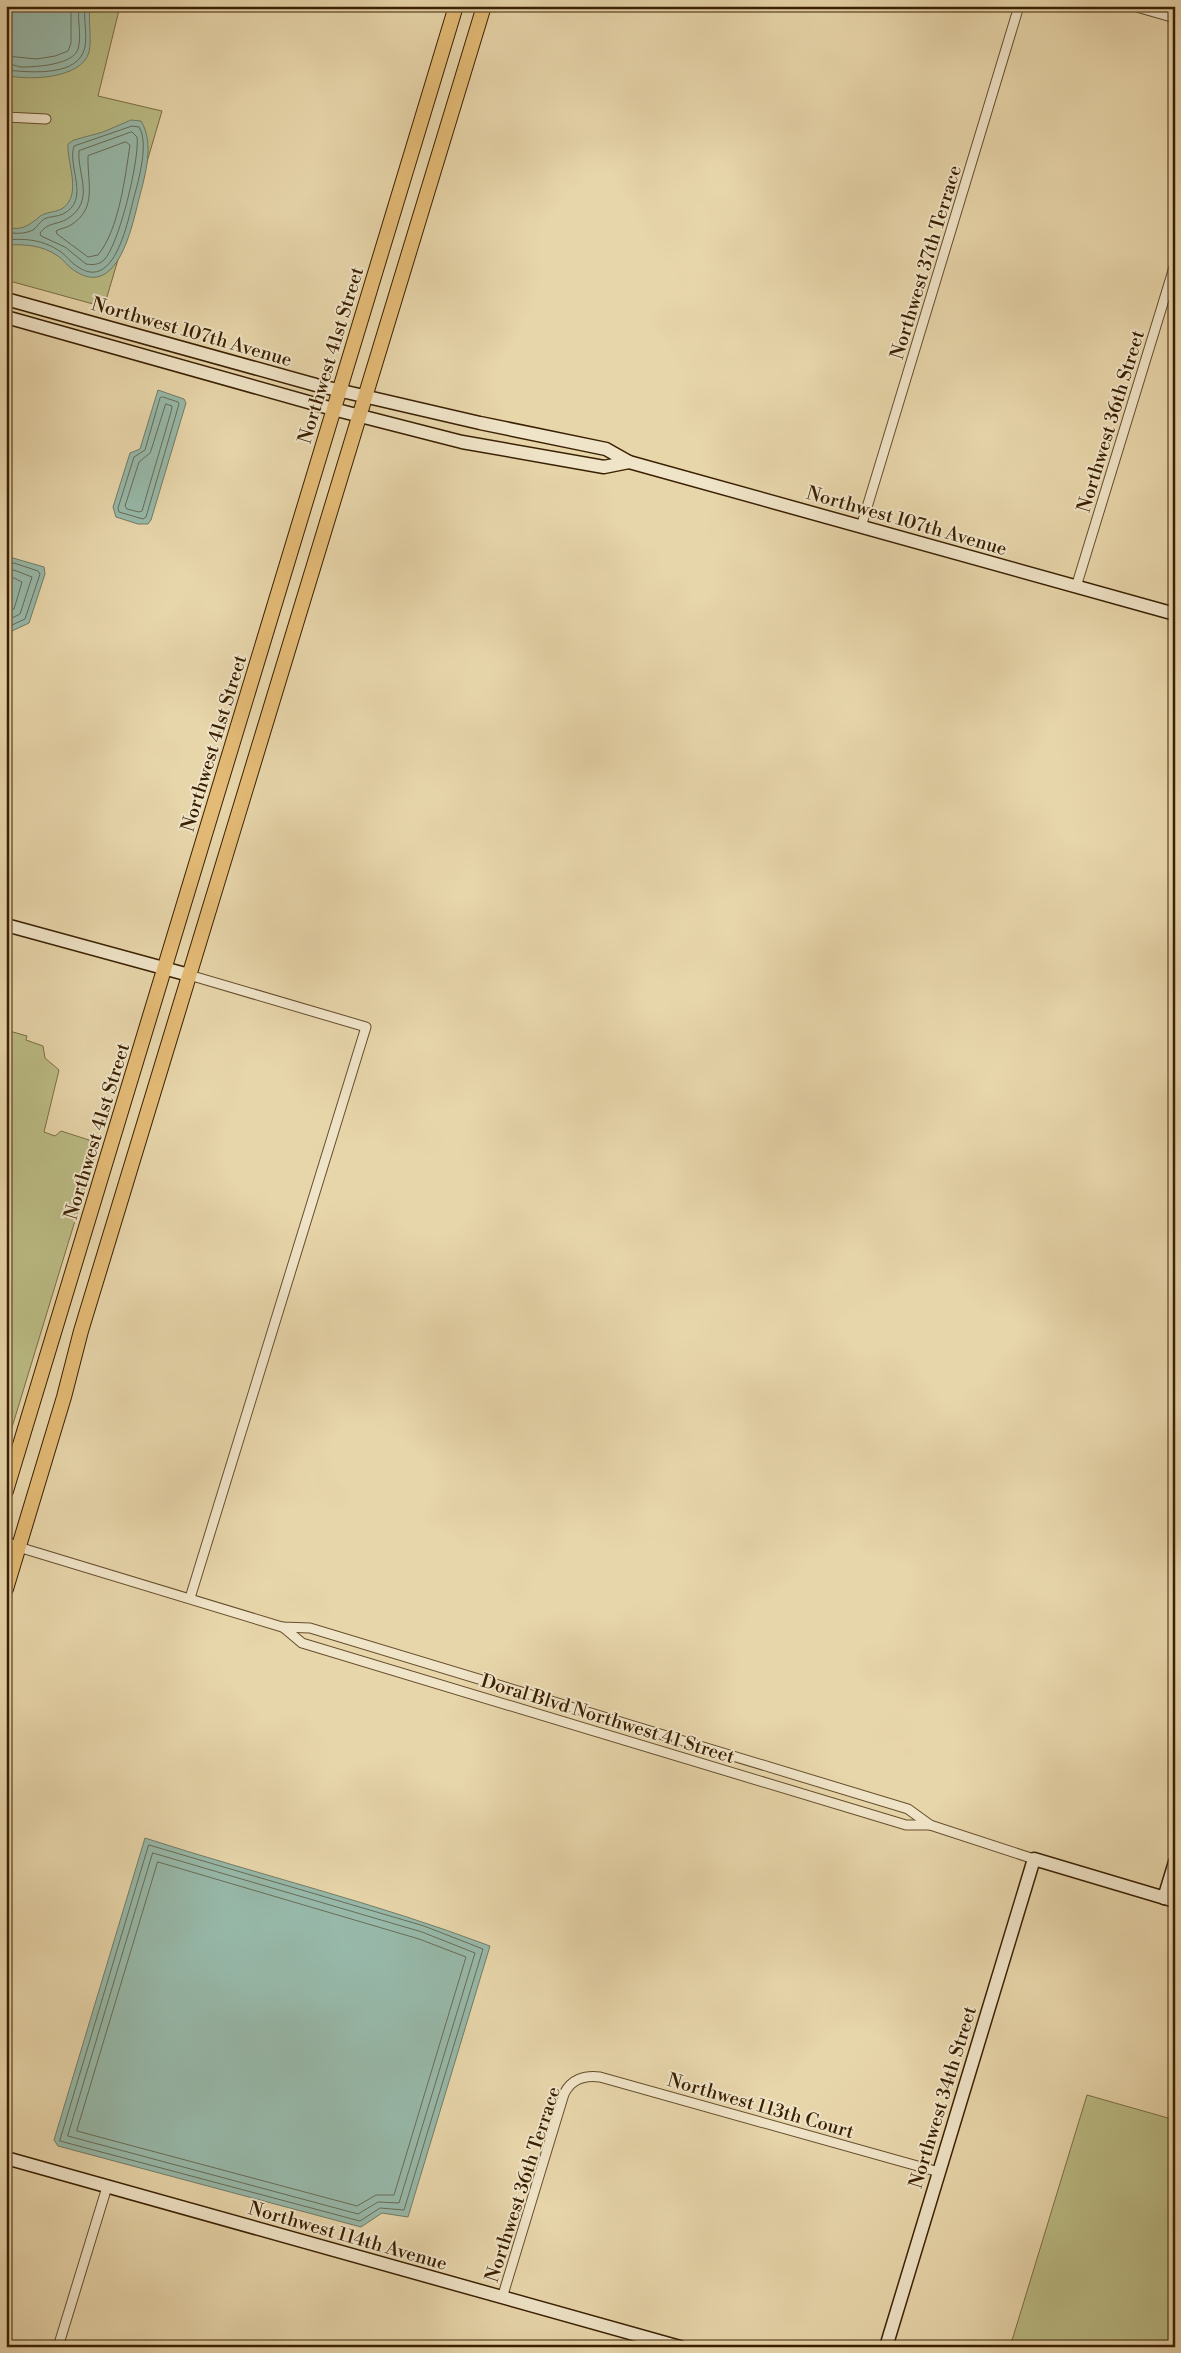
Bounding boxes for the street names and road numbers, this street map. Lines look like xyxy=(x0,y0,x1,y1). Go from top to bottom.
street label: Northwest 37th Terrace xyxy=(885,162,967,362)
street label: Northwest 41st Street xyxy=(293,264,369,447)
street label: Northwest 107th Avenue xyxy=(89,292,295,372)
street label: Northwest 36th Street xyxy=(1072,327,1150,515)
street label: Northwest 107th Avenue xyxy=(804,481,1010,561)
street label: Northwest 41st Street xyxy=(176,652,252,835)
street label: Northwest 41st Street xyxy=(59,1040,135,1223)
street label: Doral Blvd Northwest 41 Street xyxy=(478,1669,738,1769)
street label: Northwest 34th Street xyxy=(904,2003,982,2191)
street label: Northwest 113th Court xyxy=(665,2068,857,2144)
street label: Northwest 36th Terrace xyxy=(480,2084,566,2285)
street label: Northwest 114th Avenue xyxy=(246,2196,450,2276)

